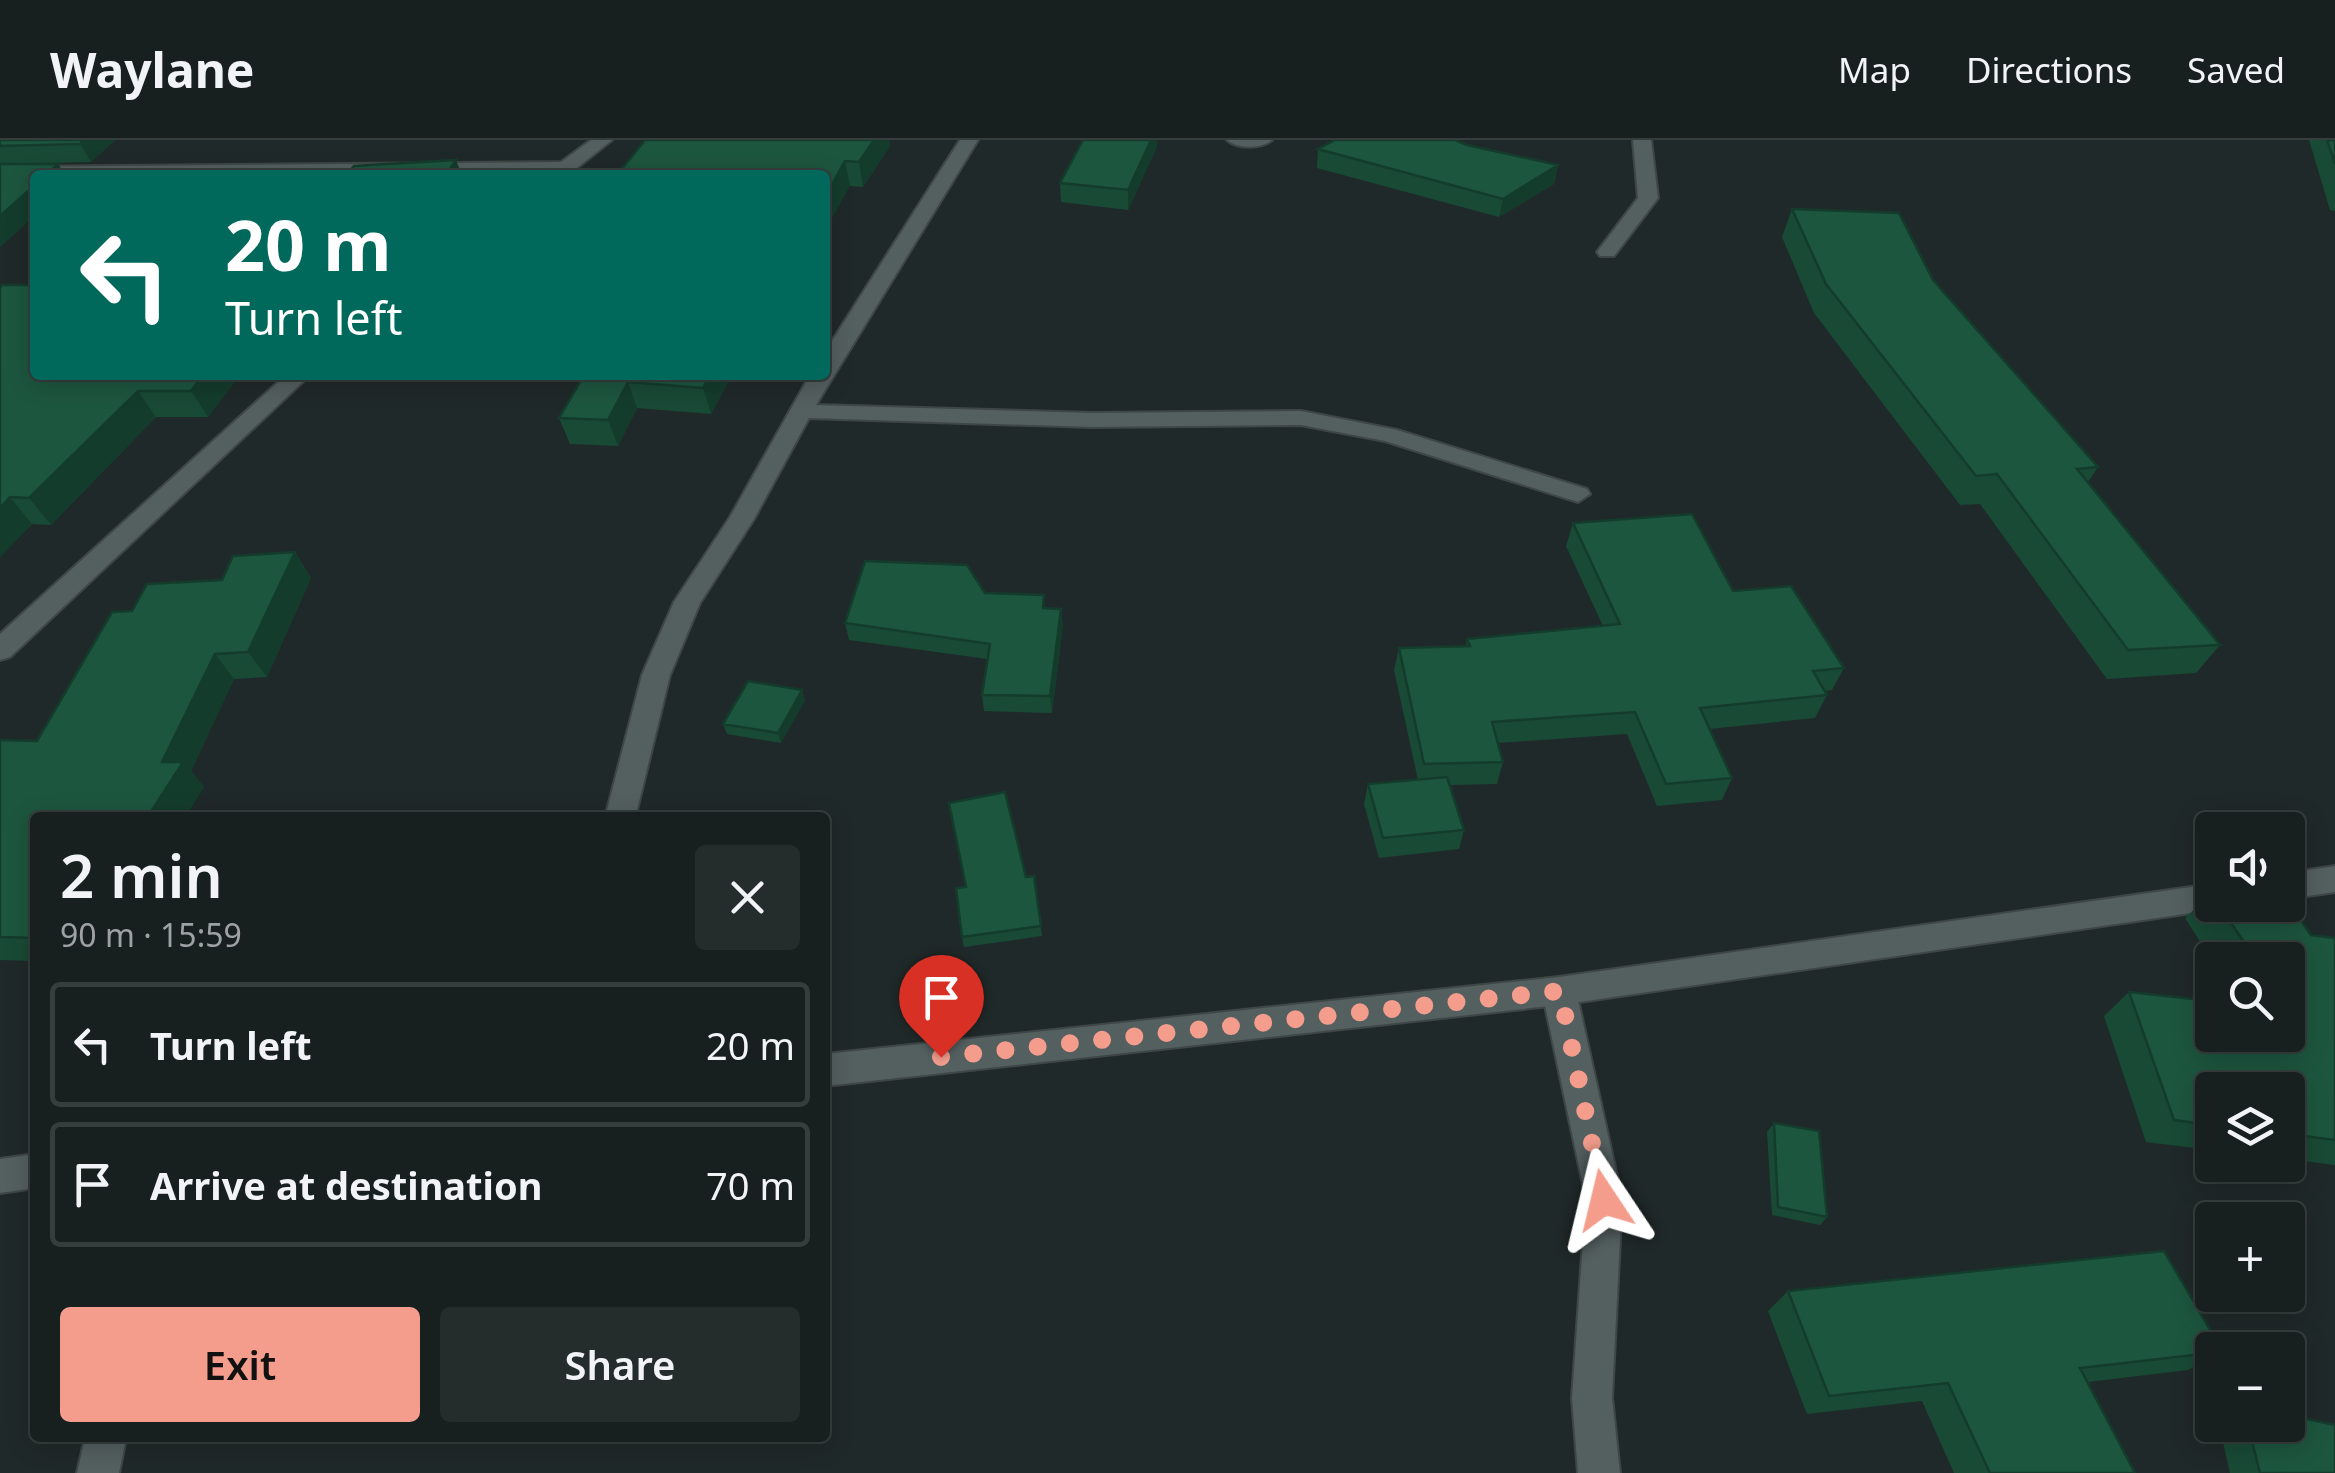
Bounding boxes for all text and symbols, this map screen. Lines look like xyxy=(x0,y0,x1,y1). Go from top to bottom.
text: Waylane xyxy=(50,37,255,102)
text: Map xyxy=(1838,46,1911,93)
text: Directions xyxy=(1966,46,2132,93)
text: Saved xyxy=(2187,46,2285,93)
text: 20 m xyxy=(225,196,392,292)
icon: left xyxy=(60,210,190,340)
text: Turn left xyxy=(225,287,402,348)
map controls xyxy=(2195,812,2305,1442)
button: sound xyxy=(2195,812,2305,922)
text: 2 min xyxy=(60,834,223,916)
button: close xyxy=(695,845,800,950)
text: 90 m · 15:59 xyxy=(60,913,242,956)
button: search xyxy=(2195,942,2305,1052)
pin xyxy=(899,955,984,1058)
icon: arrive xyxy=(914,970,969,1025)
icon: left xyxy=(65,1017,120,1072)
text: Turn left xyxy=(150,1019,312,1071)
text: 20 m xyxy=(706,1019,795,1071)
button: layers xyxy=(2195,1072,2305,1182)
position arrow xyxy=(1552,1148,1656,1252)
icon: arrive xyxy=(65,1157,120,1212)
text: Arrive at destination xyxy=(150,1159,542,1211)
text: 70 m xyxy=(706,1159,795,1211)
button: + xyxy=(2195,1202,2305,1312)
button: Exit xyxy=(60,1307,420,1422)
button: Share xyxy=(440,1307,800,1422)
button: − xyxy=(2195,1332,2305,1442)

